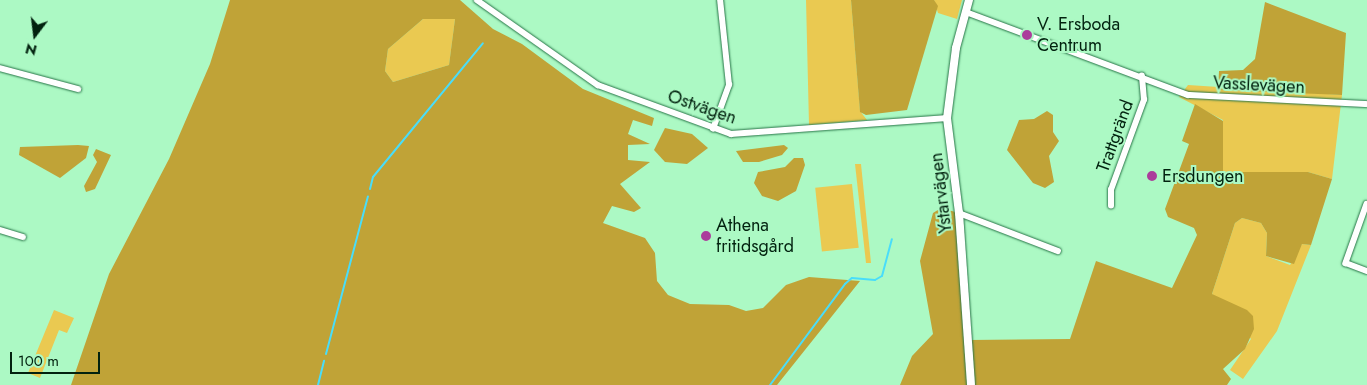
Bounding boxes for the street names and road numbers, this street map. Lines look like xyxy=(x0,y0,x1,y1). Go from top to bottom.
street label: Vasslevägen xyxy=(1212,72,1306,98)
street label: Ostvägen xyxy=(665,85,739,129)
street label: Trattgränd xyxy=(1092,97,1138,175)
street label: Ystarvägen xyxy=(925,152,957,234)

